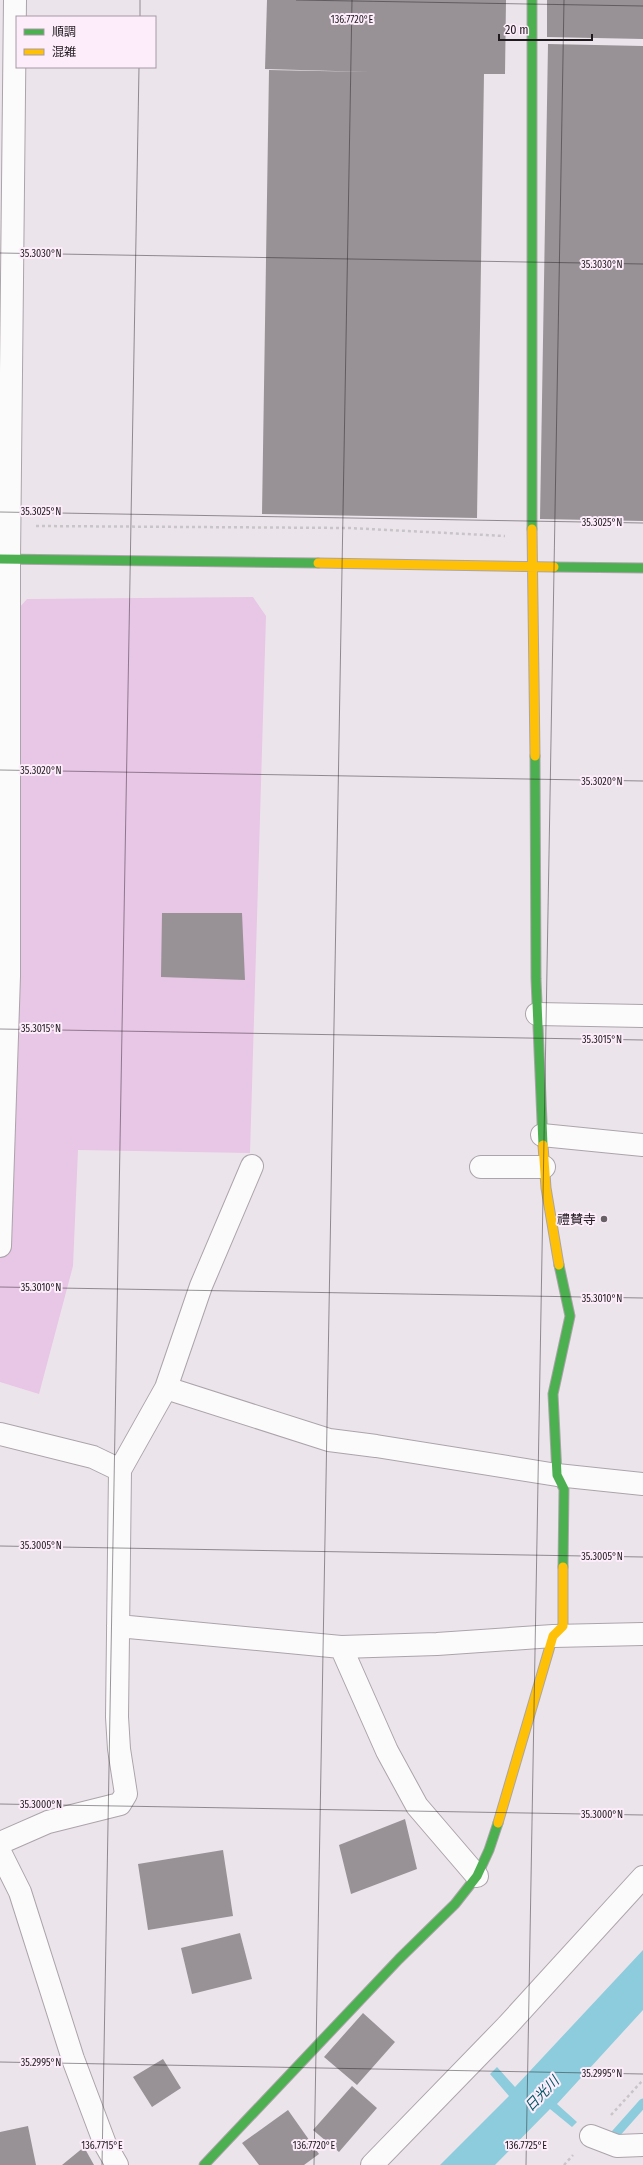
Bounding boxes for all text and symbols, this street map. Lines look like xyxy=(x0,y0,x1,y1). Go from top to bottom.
text: 136.7720°E xyxy=(331,14,374,26)
legend xyxy=(16,16,156,68)
scale bar xyxy=(499,16,592,42)
text: 20 m xyxy=(505,23,529,37)
text: 順調 xyxy=(52,25,76,39)
text: 混雑 xyxy=(52,45,76,59)
text: 35.3030°N xyxy=(20,248,62,260)
text: 35.3030°N xyxy=(581,259,623,271)
text: 35.3025°N xyxy=(21,506,61,518)
text: 35.3025°N xyxy=(582,517,622,529)
text: 35.3020°N xyxy=(20,765,62,777)
text: 35.3020°N xyxy=(581,776,623,788)
text: 35.3015°N xyxy=(21,1023,61,1035)
text: 35.3015°N xyxy=(582,1034,622,1046)
place label: 禮賛寺 xyxy=(557,1212,596,1227)
marker: 禮賛寺 xyxy=(599,1214,609,1224)
text: 35.3010°N xyxy=(21,1282,61,1294)
text: 35.3010°N xyxy=(582,1293,622,1305)
text: 35.3005°N xyxy=(20,1540,62,1552)
text: 35.3005°N xyxy=(581,1551,623,1563)
text: 35.3000°N xyxy=(20,1799,62,1811)
text: 35.3000°N xyxy=(581,1809,623,1821)
text: 35.2995°N xyxy=(21,2057,61,2069)
text: 35.2995°N xyxy=(582,2068,622,2080)
water label: 日光川 xyxy=(521,2072,564,2115)
text: 136.7715°E xyxy=(81,2140,123,2152)
text: 136.7720°E xyxy=(293,2140,336,2152)
text: 136.7725°E xyxy=(505,2140,547,2152)

